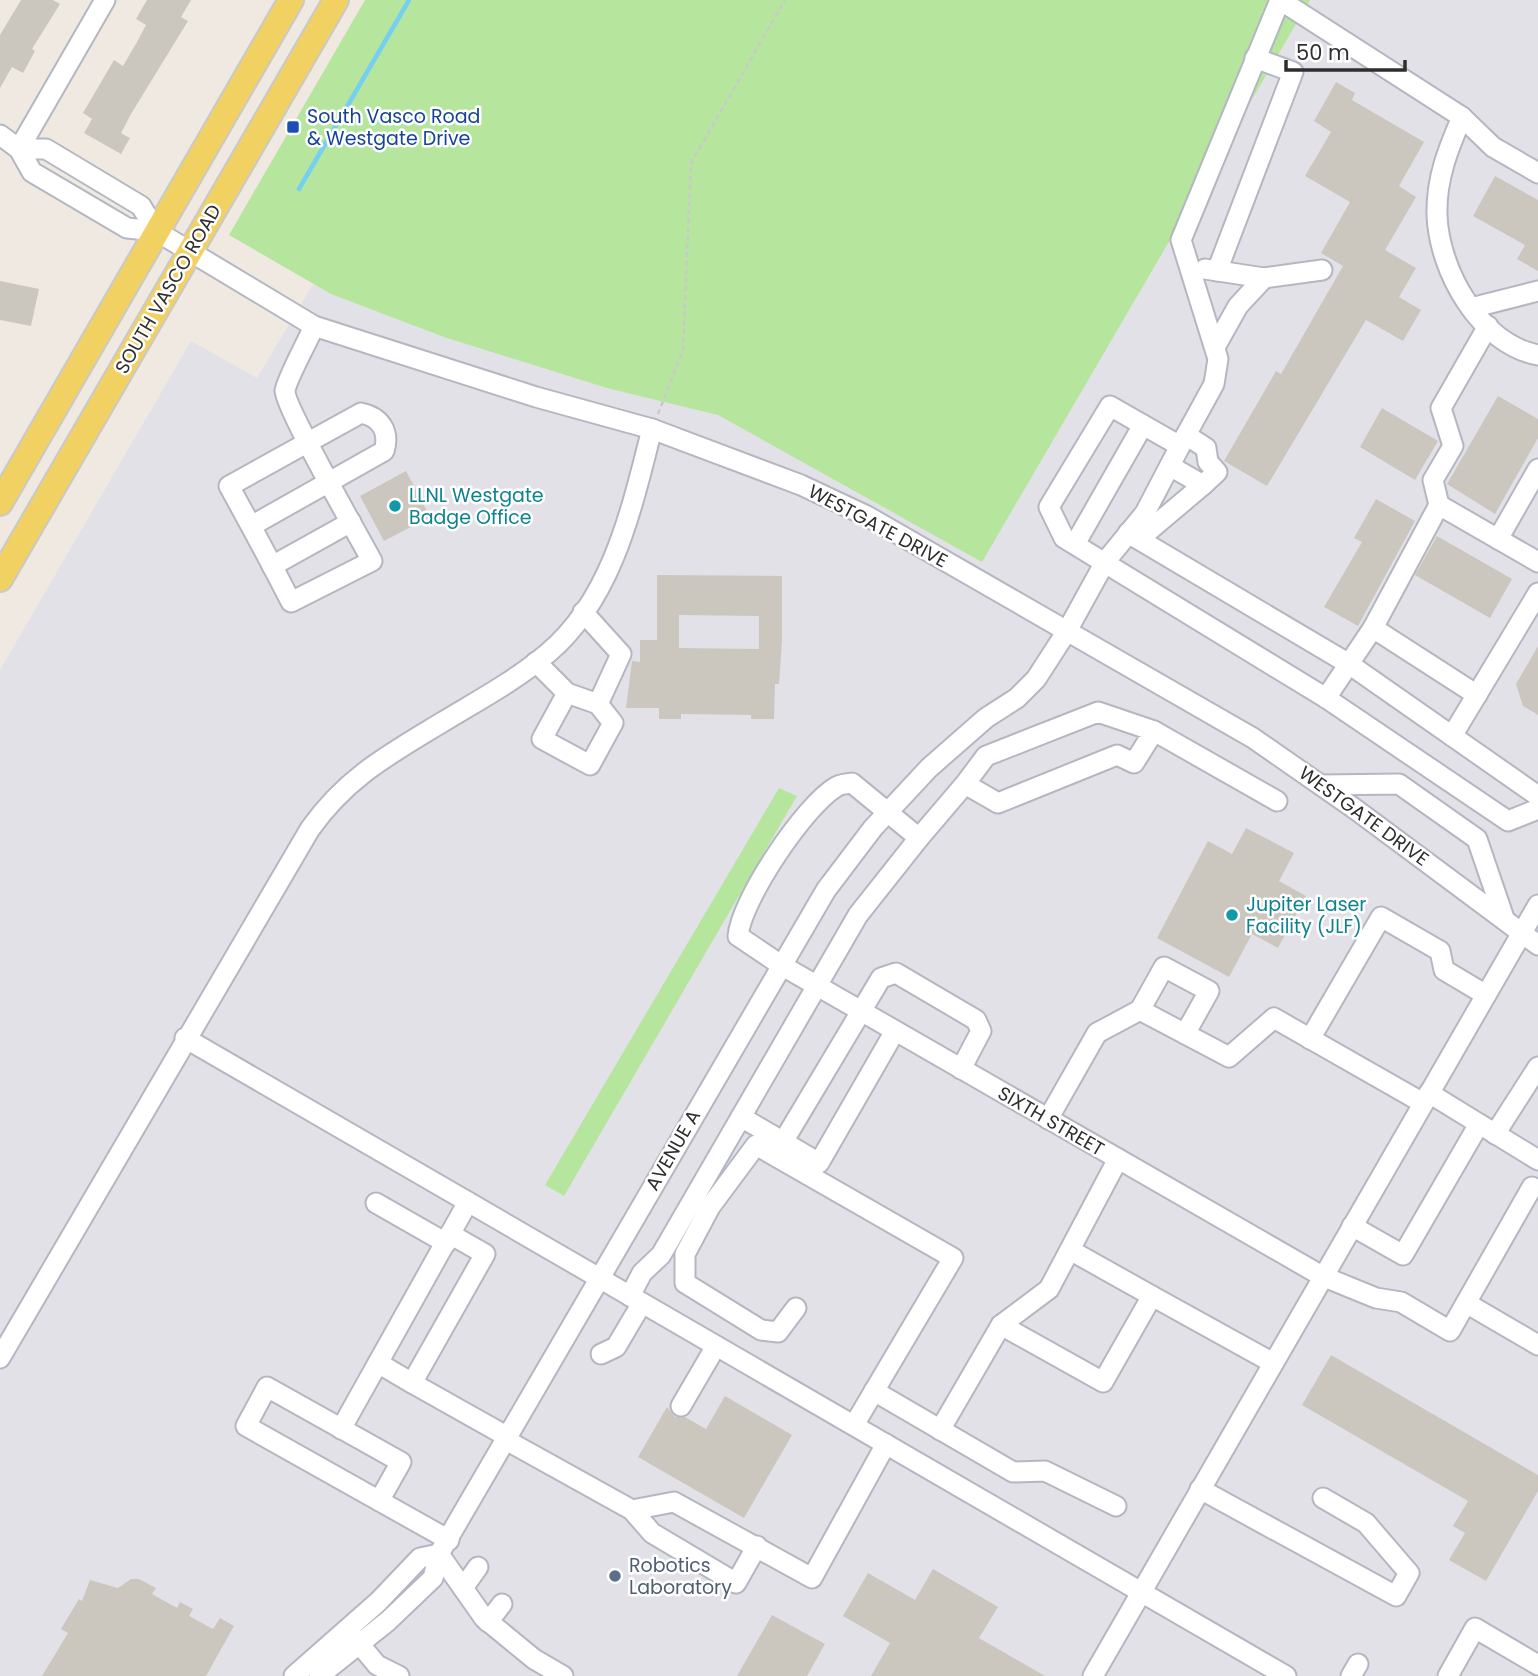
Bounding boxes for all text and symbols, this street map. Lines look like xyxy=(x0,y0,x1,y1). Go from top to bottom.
scale bar xyxy=(1286,28,1405,72)
text: 50 m xyxy=(1296,38,1350,67)
place label: South Vasco Road & Westgate Drive xyxy=(307,103,480,152)
marker: South Vasco Road & Westgate Drive xyxy=(285,119,301,135)
street label: SOUTH VASCO ROAD xyxy=(108,199,228,379)
street label: WESTGATE DRIVE xyxy=(803,478,953,574)
place label: LLNL Westgate Badge Office xyxy=(409,482,544,531)
marker: LLNL Westgate Badge Office xyxy=(387,498,403,514)
street label: WESTGATE DRIVE xyxy=(1293,760,1435,872)
place label: Jupiter Laser Facility (JLF) xyxy=(1246,891,1366,940)
marker: Jupiter Laser Facility (JLF) xyxy=(1224,907,1240,923)
street label: SIXTH STREET xyxy=(993,1080,1109,1162)
street label: AVENUE A xyxy=(639,1104,707,1195)
place label: Robotics Laboratory xyxy=(629,1552,732,1601)
marker: Robotics Laboratory xyxy=(607,1568,623,1584)

